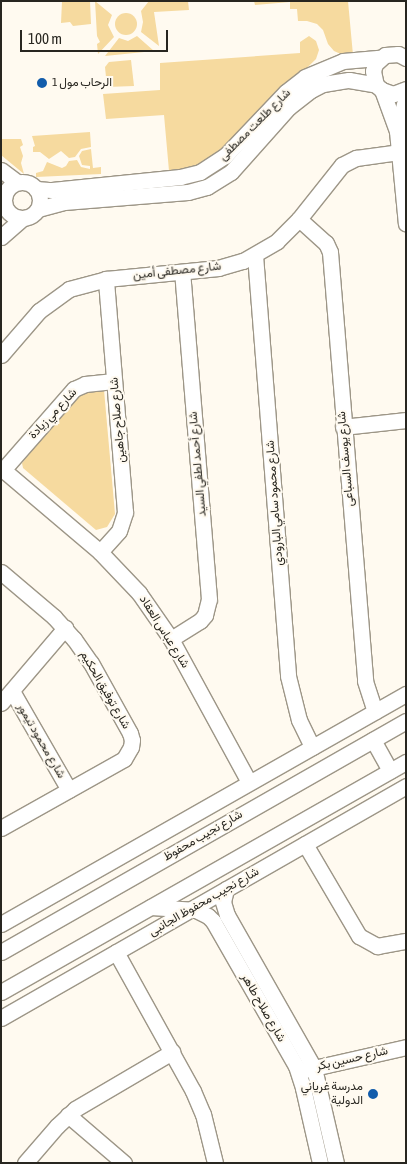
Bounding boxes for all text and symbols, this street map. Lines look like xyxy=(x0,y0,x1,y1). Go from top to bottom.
scale bar xyxy=(22,20,170,52)
text: 100 m xyxy=(28,30,62,47)
place label: الرحاب مول 1 xyxy=(52,76,112,90)
marker: الرحاب مول 1 xyxy=(36,77,48,89)
street label: شارع طلعت مصطفى xyxy=(216,86,294,164)
street label: شارع مصطفى أمين xyxy=(132,259,222,283)
street label: شارع صلاح جاهين xyxy=(107,377,129,463)
street label: شارع مي زيادة xyxy=(26,386,80,442)
street label: شارع أحمد لطفي السيد xyxy=(186,411,210,517)
street label: شارع يوسف السباعى xyxy=(335,411,357,507)
street label: شارع محمود سامي البارودي xyxy=(263,440,287,566)
street label: شارع عباس العقاد xyxy=(136,593,192,671)
street label: شارع توفيق الحكيم xyxy=(77,648,133,732)
street label: شارع محمود تيمور xyxy=(14,701,68,781)
street label: شارع نجيب محفوظ xyxy=(161,807,245,865)
street label: شارع نجيب محفوظ الجانبى xyxy=(146,865,262,939)
street label: شارع صلاح طاهر xyxy=(238,971,288,1045)
street label: شارع حسين بكر xyxy=(315,1044,389,1074)
place label: مدرسة غرياني الدولية xyxy=(301,1080,363,1108)
marker: مدرسة غرياني الدولية xyxy=(367,1088,379,1100)

